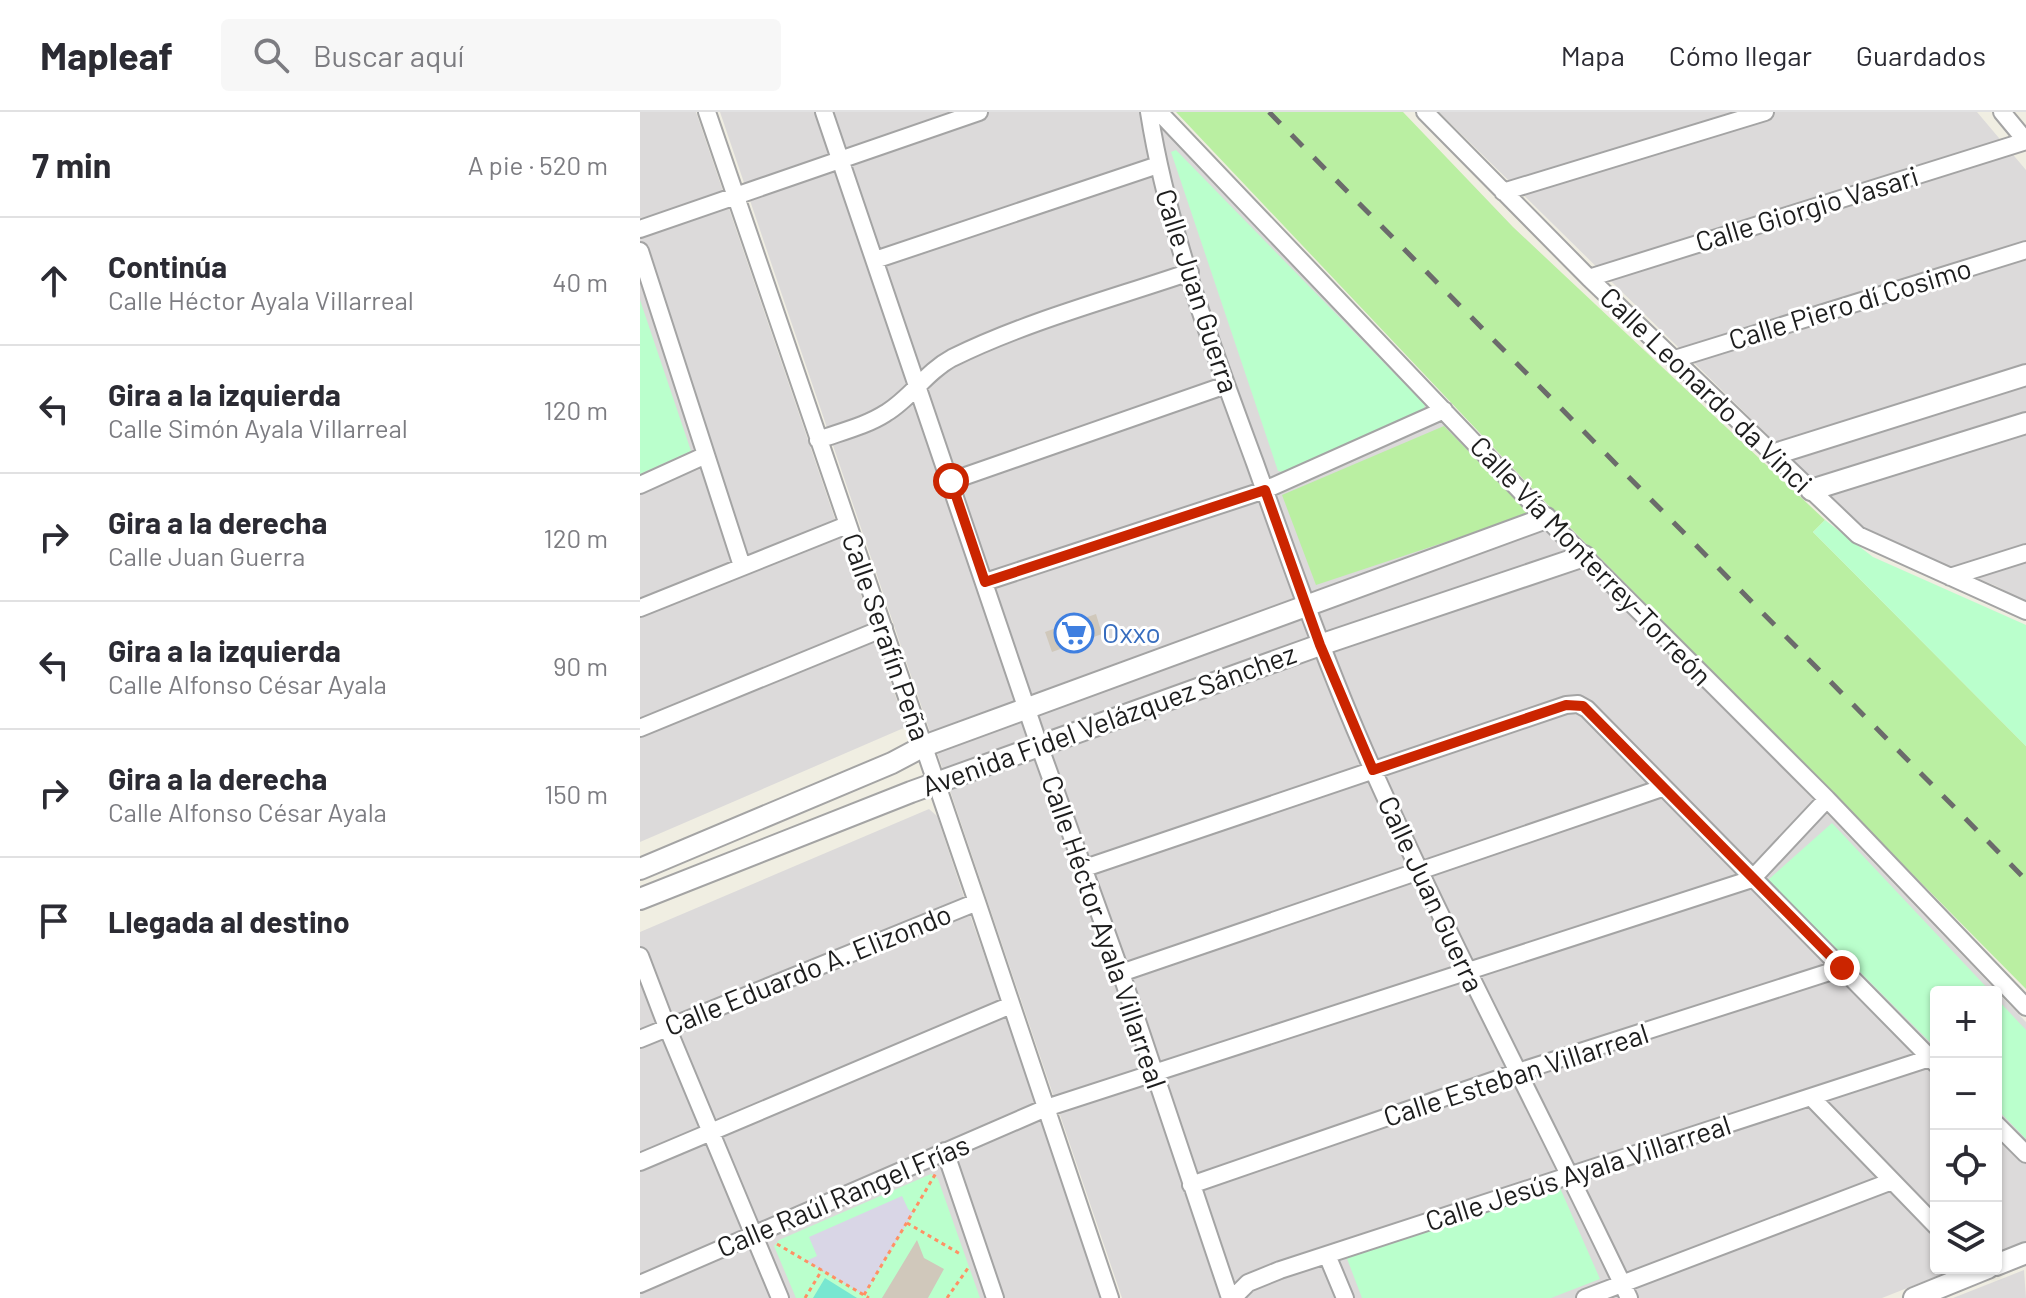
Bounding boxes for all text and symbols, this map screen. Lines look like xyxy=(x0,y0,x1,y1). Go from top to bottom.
search box xyxy=(221,19,781,91)
text: Mapleaf xyxy=(40,32,173,78)
icon: search xyxy=(249,33,293,77)
text: Buscar aquí xyxy=(313,37,464,73)
text: Mapa xyxy=(1561,38,1625,72)
text: Cómo llegar xyxy=(1669,38,1812,72)
text: Guardados xyxy=(1856,38,1986,72)
text: 7 min xyxy=(32,144,111,185)
text: A pie · 520 m xyxy=(468,149,608,180)
street label: Calle Giorgio Vasari xyxy=(1691,158,1922,258)
street label: Calle Juan Guerra xyxy=(1149,184,1247,397)
text: Continúa xyxy=(108,248,227,284)
street label: Calle Piero dí Cosimo xyxy=(1724,250,1975,356)
icon: ahead xyxy=(32,259,76,303)
text: 40 m xyxy=(552,266,608,297)
street label: Calle Leonardo da Vinci xyxy=(1594,279,1820,499)
text: Calle Héctor Ayala Villarreal xyxy=(108,284,414,315)
text: Gira a la izquierda xyxy=(108,376,341,412)
icon: left xyxy=(32,387,76,431)
text: 120 m xyxy=(544,394,608,425)
text: Calle Simón Ayala Villarreal xyxy=(108,412,408,443)
street label: Calle Vía Monterrey-Torreón xyxy=(1464,429,1720,692)
route start xyxy=(933,463,969,499)
text: Gira a la derecha xyxy=(108,504,327,540)
icon: right xyxy=(32,515,76,559)
text: 120 m xyxy=(544,522,608,553)
street label: Calle Serafín Peña xyxy=(836,528,938,745)
text: Calle Juan Guerra xyxy=(108,540,305,571)
supermarket icon: Oxxo xyxy=(1053,612,1095,654)
place label: Oxxo xyxy=(1102,615,1161,649)
text: Gira a la izquierda xyxy=(108,632,341,668)
street label: Avenida Fidel Velázquez Sánchez xyxy=(917,635,1300,803)
icon: left xyxy=(32,643,76,687)
text: 90 m xyxy=(553,650,608,681)
text: Calle Alfonso César Ayala xyxy=(108,668,387,699)
text: Gira a la derecha xyxy=(108,760,327,796)
icon: right xyxy=(32,771,76,815)
street label: Calle Héctor Ayala Villarreal xyxy=(1035,771,1175,1093)
text: 150 m xyxy=(544,778,608,809)
street label: Calle Juan Guerra xyxy=(1372,790,1492,997)
text: Calle Alfonso César Ayala xyxy=(108,796,387,827)
street label: Calle Eduardo A. Elizondo xyxy=(659,896,956,1042)
icon: arrive xyxy=(32,899,76,943)
text: Llegada al destino xyxy=(108,903,350,939)
route end xyxy=(1824,950,1860,986)
map controls xyxy=(1930,986,2002,1274)
button: + xyxy=(1930,986,2002,1058)
street label: Calle Esteban Villarreal xyxy=(1379,1015,1652,1133)
button: − xyxy=(1930,1058,2002,1130)
street label: Calle Jesús Ayala Villarreal xyxy=(1421,1107,1735,1238)
street label: Calle Raúl Rangel Frías xyxy=(711,1126,974,1264)
button: locate xyxy=(1930,1130,2002,1202)
button: layers xyxy=(1930,1202,2002,1274)

